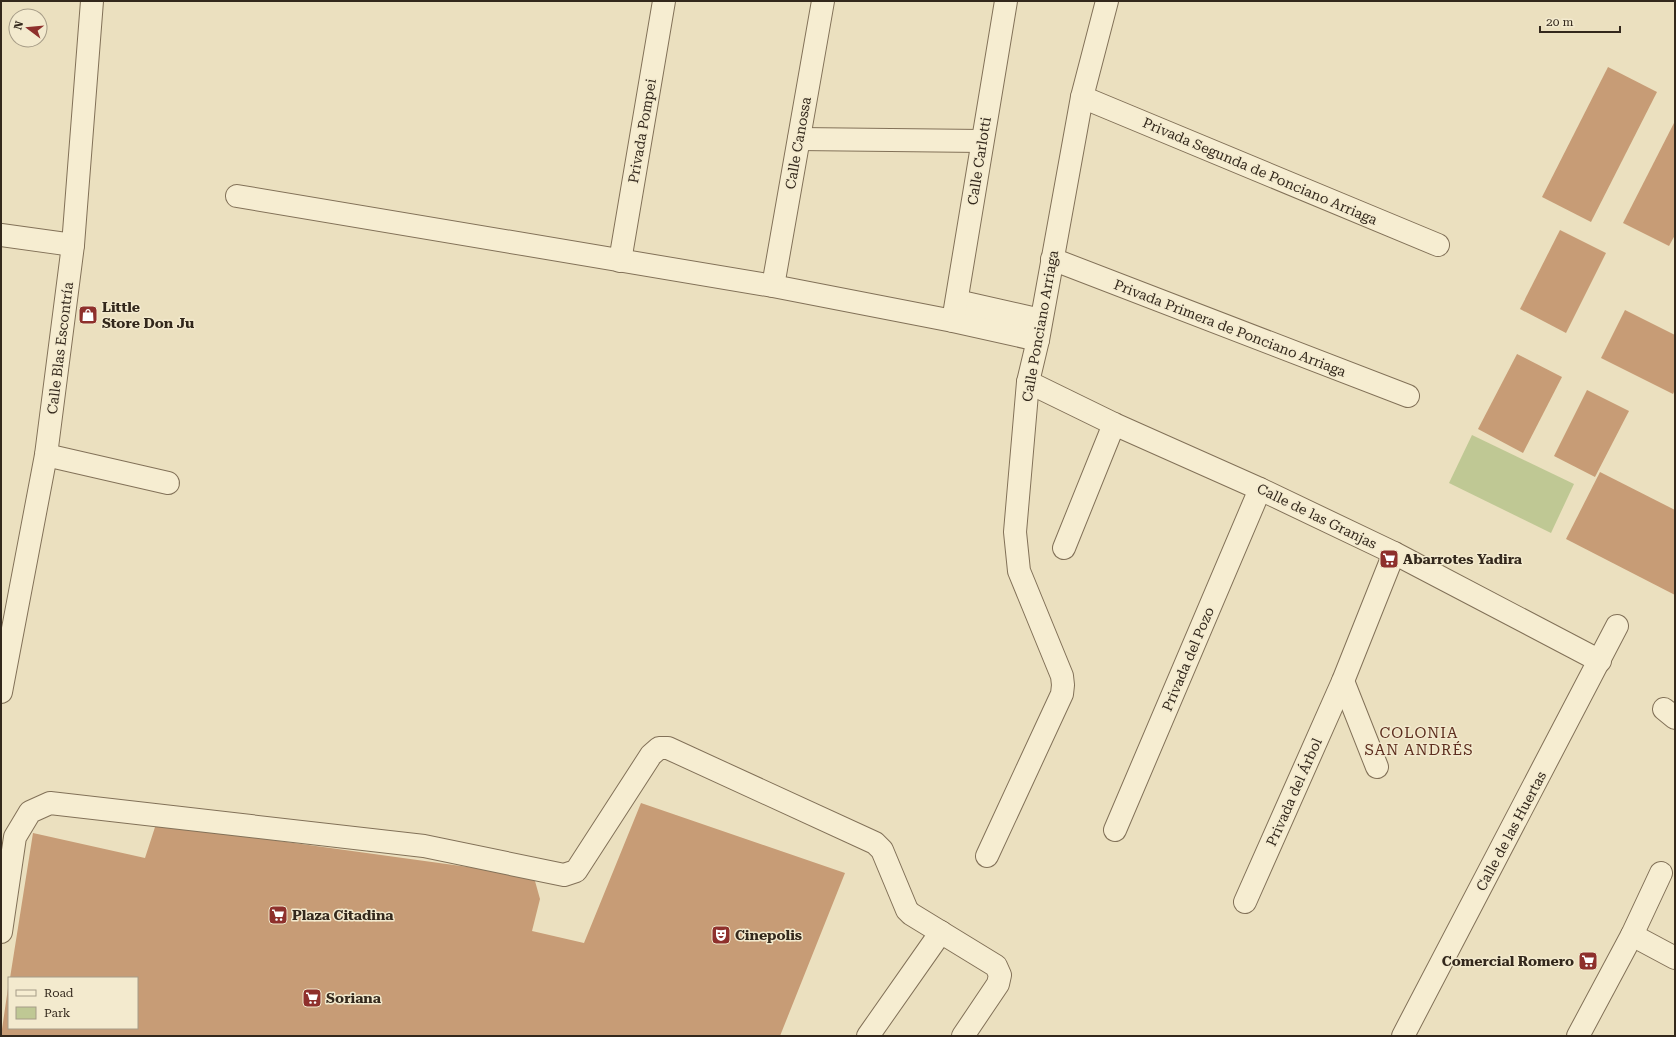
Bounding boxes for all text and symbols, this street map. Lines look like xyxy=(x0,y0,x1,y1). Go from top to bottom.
north arrow xyxy=(8,8,48,48)
scale bar xyxy=(1540,8,1620,34)
text: 20 m xyxy=(1546,15,1573,29)
text: N xyxy=(11,19,26,31)
street label: Privada Pompei xyxy=(625,77,659,185)
street label: Calle Canossa xyxy=(782,95,814,190)
street label: Privada Segunda de Ponciano Arriaga xyxy=(1140,114,1380,228)
street label: Calle Carlotti xyxy=(964,115,994,206)
street label: Calle Ponciano Arriaga xyxy=(1019,249,1061,403)
street label: Privada Primera de Ponciano Arriaga xyxy=(1112,276,1349,380)
street label: Calle Blas Escontría xyxy=(44,281,76,415)
place label: Little Store Don Ju xyxy=(102,299,194,331)
shop icon: Little Store Don Ju xyxy=(77,304,99,326)
street label: Calle de las Granjas xyxy=(1254,480,1380,552)
supermarket icon: Abarrotes Yadira xyxy=(1378,548,1400,570)
place label: Abarrotes Yadira xyxy=(1403,551,1523,567)
street label: Privada del Pozo xyxy=(1159,605,1217,713)
district label: COLONIA SAN ANDRÉS xyxy=(1364,724,1474,759)
street label: Privada del Árbol xyxy=(1263,735,1325,848)
street label: Calle de las Huertas xyxy=(1473,768,1549,894)
supermarket icon: Plaza Citadina xyxy=(267,904,289,926)
place label: Plaza Citadina xyxy=(292,907,394,923)
theatre icon: Cinepolis xyxy=(710,924,732,946)
place label: Cinepolis xyxy=(735,927,802,943)
supermarket icon: Comercial Romero xyxy=(1577,950,1599,972)
place label: Comercial Romero xyxy=(1442,953,1574,969)
legend xyxy=(8,977,138,1029)
text: Road xyxy=(44,986,74,1000)
supermarket icon: Soriana xyxy=(301,987,323,1009)
place label: Soriana xyxy=(326,990,382,1006)
text: Park xyxy=(44,1006,71,1020)

